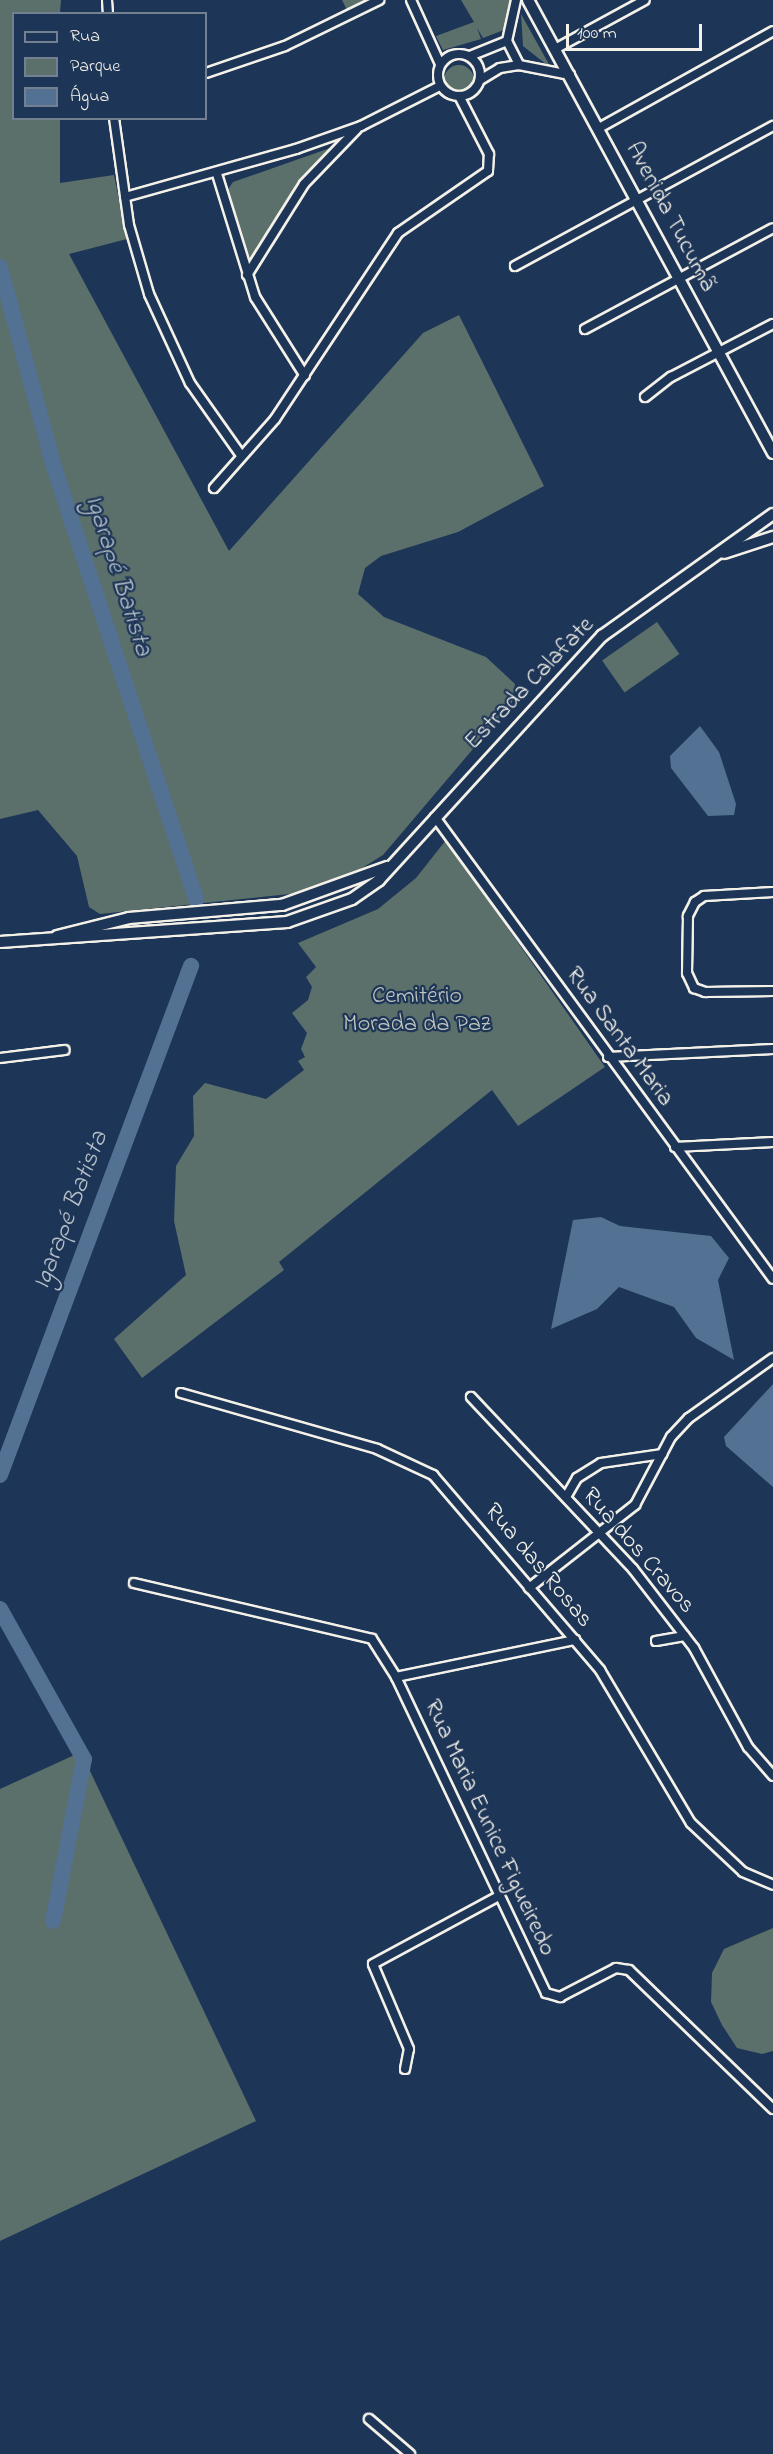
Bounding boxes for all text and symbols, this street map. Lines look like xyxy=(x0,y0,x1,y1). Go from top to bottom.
legend xyxy=(12,12,207,120)
scale bar xyxy=(569,12,706,50)
text: 100 m xyxy=(577,21,617,47)
text: Rua xyxy=(70,24,100,50)
text: Parque xyxy=(70,54,120,80)
text: Água xyxy=(70,84,109,110)
street label: Avenida Tucumã xyxy=(619,137,721,297)
water label: Igarapé Batista xyxy=(76,492,158,660)
street label: Estrada Calafate xyxy=(459,612,601,756)
street label: Rua Santa Maria xyxy=(559,962,679,1112)
park label: Cemitério Morada da Paz xyxy=(343,983,491,1039)
water label: Igarapé Batista xyxy=(27,1127,117,1295)
street label: Rua dos Cravos xyxy=(575,1482,701,1620)
street label: Rua das Rosas xyxy=(478,1498,598,1634)
street label: Rua Maria Eunice Figueiredo xyxy=(417,1695,561,1961)

